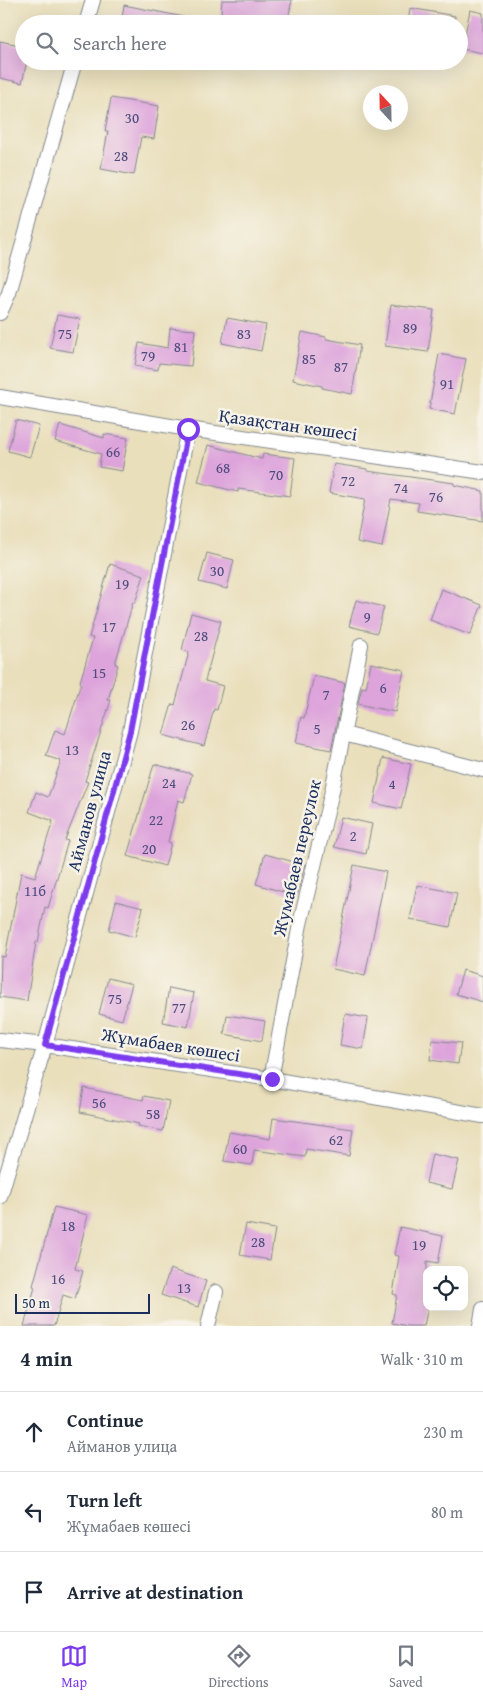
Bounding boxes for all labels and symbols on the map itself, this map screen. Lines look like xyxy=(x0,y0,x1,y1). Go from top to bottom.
north arrow xyxy=(363,85,408,130)
house number: 30 xyxy=(125,107,139,128)
house number: 28 xyxy=(114,145,128,166)
house number: 89 xyxy=(403,317,417,338)
house number: 75 xyxy=(58,323,72,344)
house number: 83 xyxy=(237,323,251,344)
house number: 81 xyxy=(174,336,188,357)
house number: 79 xyxy=(141,345,155,366)
house number: 85 xyxy=(302,348,316,369)
house number: 87 xyxy=(334,356,348,377)
house number: 91 xyxy=(440,373,454,394)
street label: Қазақстан көшесі xyxy=(217,401,359,448)
route start xyxy=(177,418,200,441)
house number: 66 xyxy=(106,441,120,462)
house number: 68 xyxy=(216,457,230,478)
house number: 70 xyxy=(269,464,283,485)
house number: 72 xyxy=(341,470,355,491)
house number: 74 xyxy=(394,477,408,498)
house number: 76 xyxy=(429,486,443,507)
house number: 30 xyxy=(210,560,224,581)
house number: 19 xyxy=(115,573,129,594)
house number: 9 xyxy=(363,606,371,627)
house number: 17 xyxy=(102,616,116,637)
house number: 28 xyxy=(194,625,208,646)
house number: 15 xyxy=(92,662,106,683)
house number: 6 xyxy=(379,677,387,698)
house number: 7 xyxy=(322,684,330,705)
house number: 26 xyxy=(181,714,195,735)
house number: 5 xyxy=(313,718,321,739)
house number: 13 xyxy=(65,739,79,760)
street label: Айманов улица xyxy=(59,747,118,874)
house number: 24 xyxy=(162,772,176,793)
house number: 4 xyxy=(388,773,396,794)
street label: Жумабаев переулок xyxy=(265,776,328,940)
house number: 22 xyxy=(149,809,163,830)
house number: 2 xyxy=(349,825,357,846)
house number: 20 xyxy=(142,838,156,859)
house number: 11б xyxy=(24,880,46,901)
house number: 75 xyxy=(108,988,122,1009)
house number: 77 xyxy=(172,997,186,1018)
street label: Жұмабаев көшесі xyxy=(99,1020,242,1069)
route end xyxy=(261,1068,284,1091)
house number: 56 xyxy=(92,1092,106,1113)
house number: 58 xyxy=(146,1103,160,1124)
house number: 62 xyxy=(329,1129,343,1150)
house number: 60 xyxy=(233,1138,247,1159)
house number: 18 xyxy=(61,1215,75,1236)
house number: 28 xyxy=(251,1231,265,1252)
house number: 19 xyxy=(412,1234,426,1255)
house number: 16 xyxy=(51,1268,65,1289)
house number: 13 xyxy=(177,1277,191,1298)
scale bar xyxy=(15,1291,150,1314)

